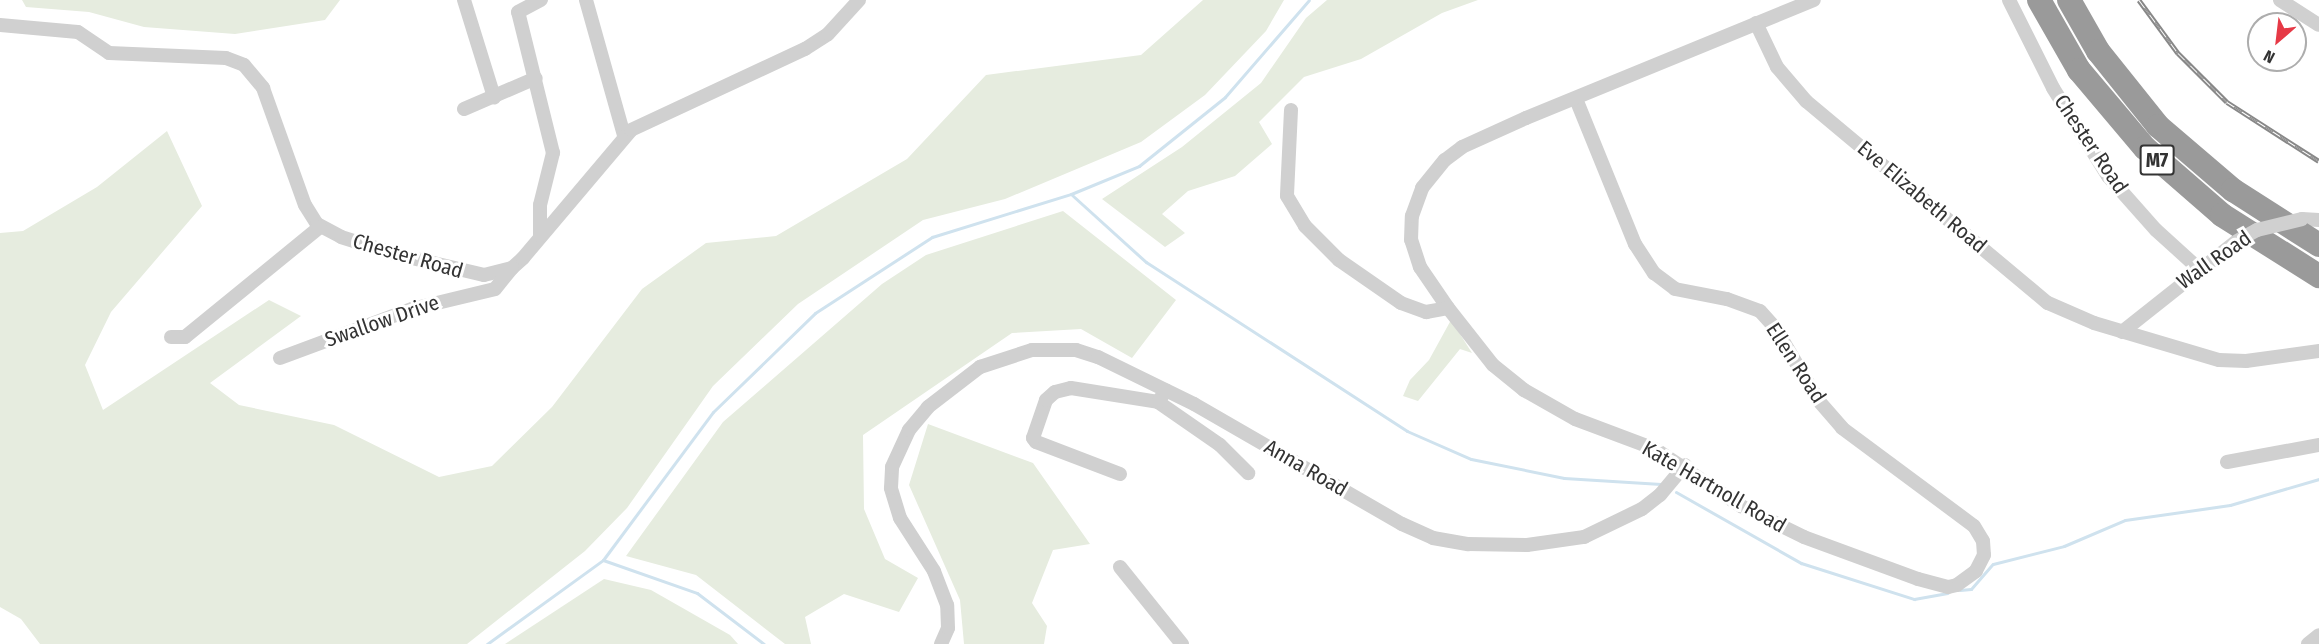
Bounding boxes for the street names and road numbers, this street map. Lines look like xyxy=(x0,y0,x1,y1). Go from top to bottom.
street label: Chester Road xyxy=(2049,90,2133,198)
street label: Eve Elizabeth Road xyxy=(1852,136,1992,258)
road number: M7 xyxy=(2139,143,2175,177)
street label: Wall Road xyxy=(2172,225,2256,295)
street label: Chester Road xyxy=(350,228,466,284)
street label: Swallow Drive xyxy=(322,290,442,352)
street label: Ellen Road xyxy=(1761,318,1831,408)
street label: Anna Road xyxy=(1260,434,1352,502)
street label: Kate Hartnoll Road xyxy=(1638,436,1790,538)

